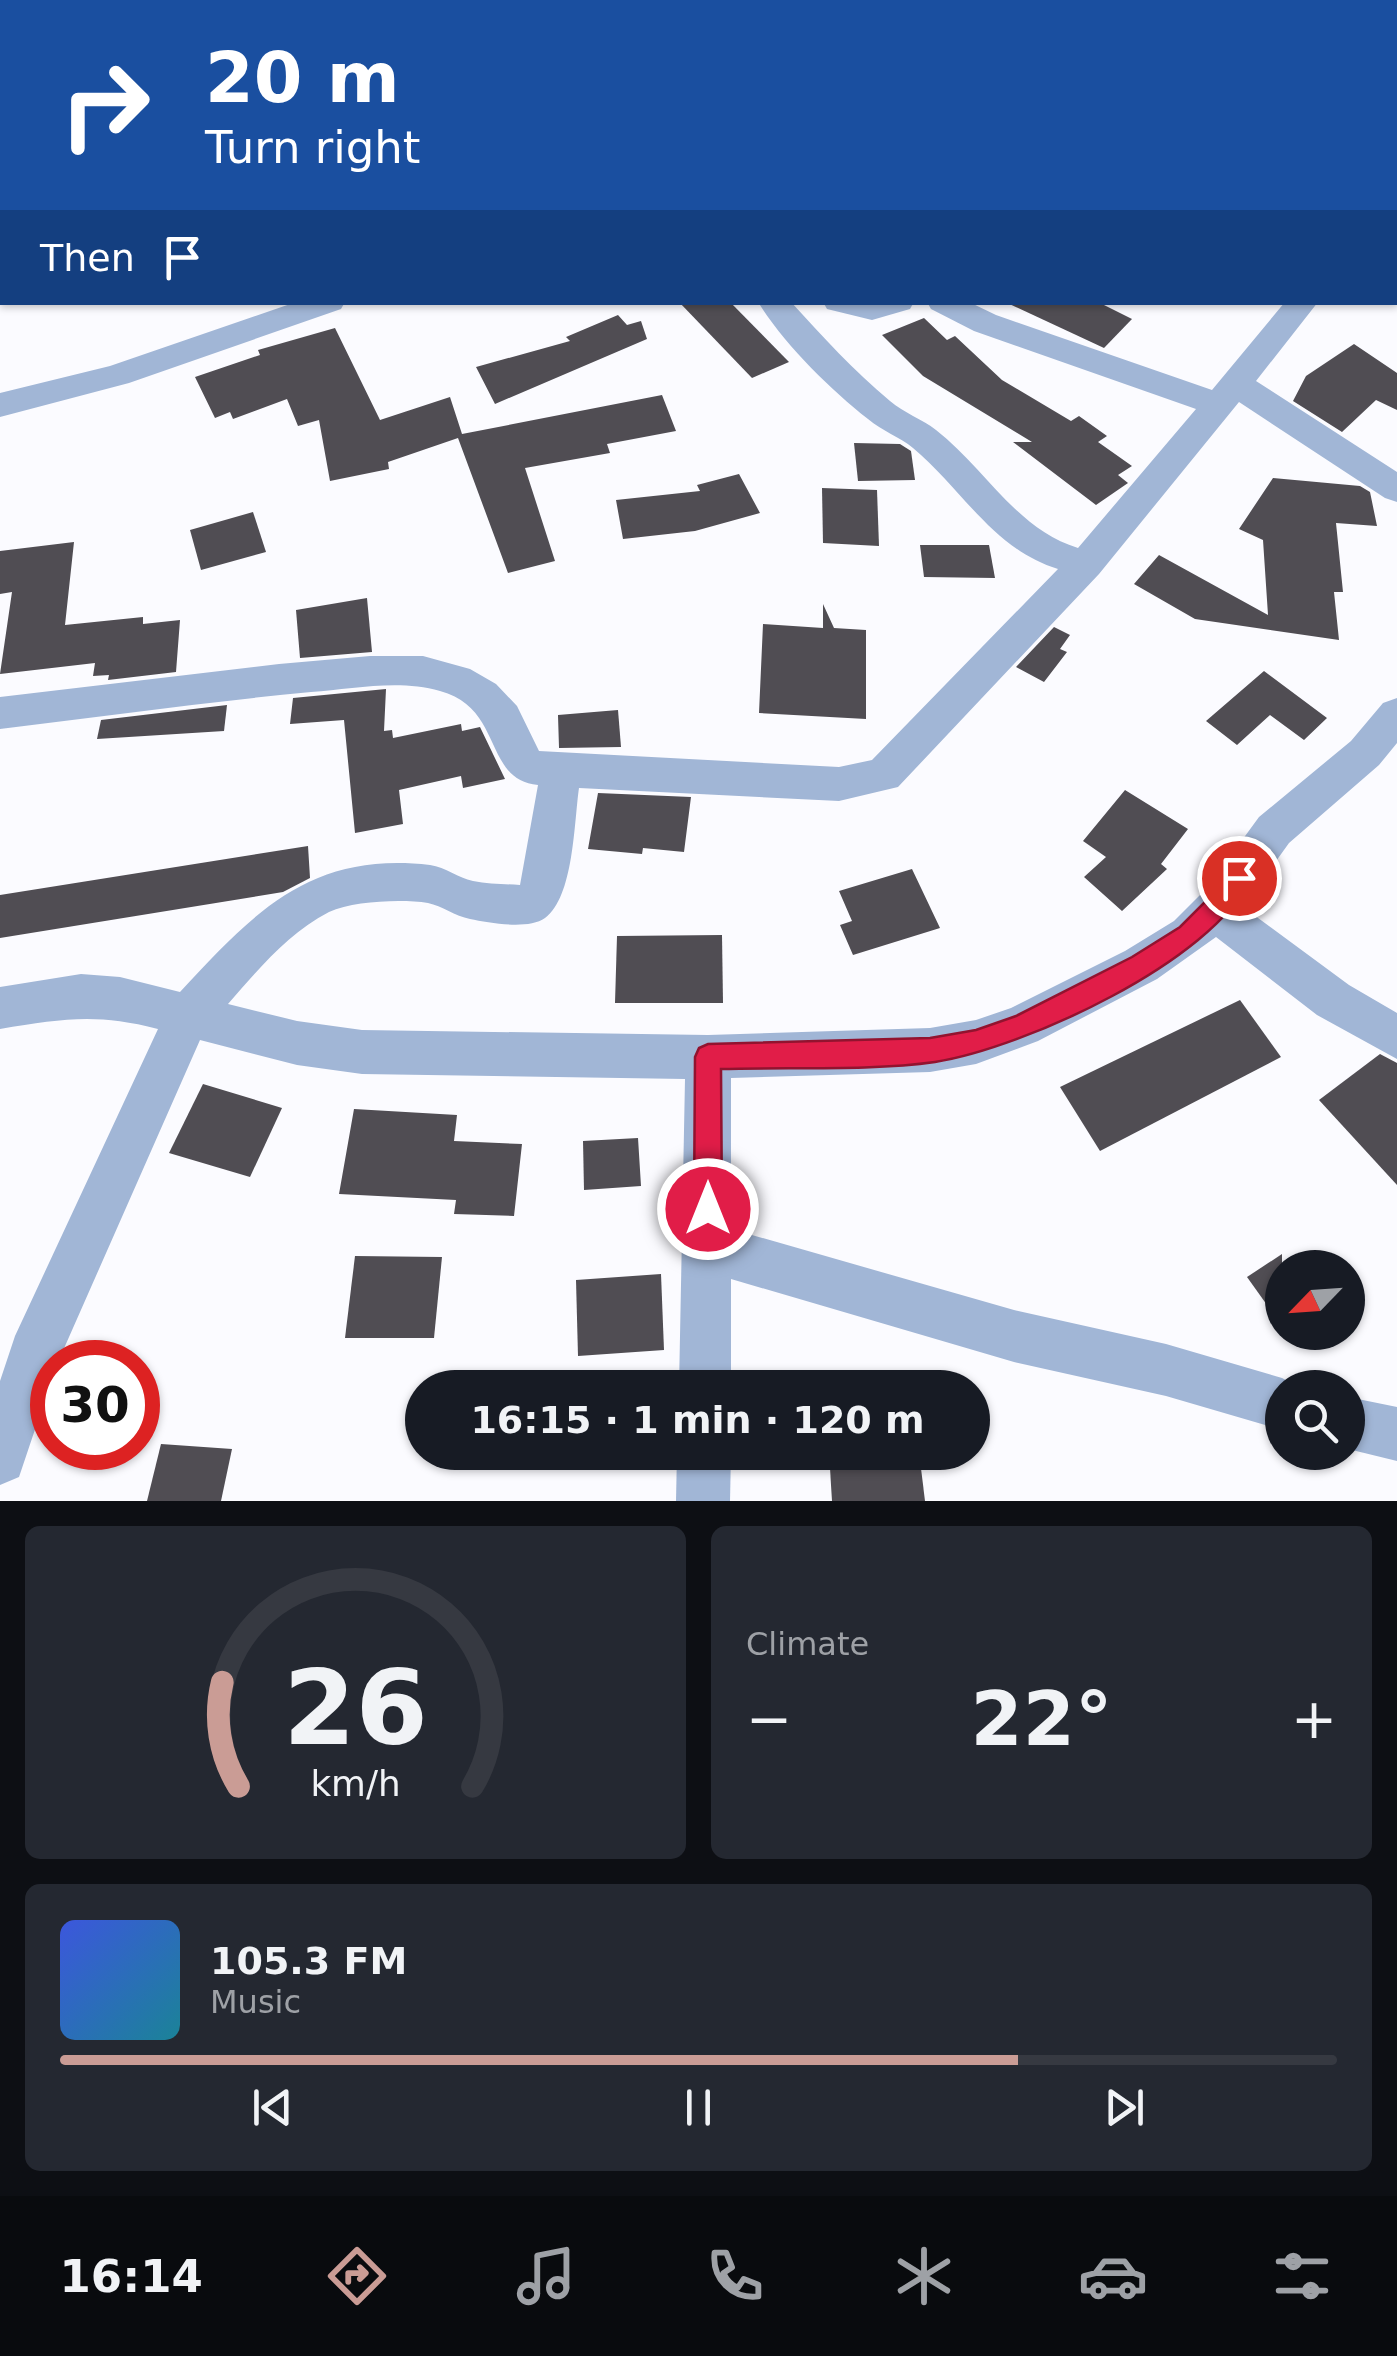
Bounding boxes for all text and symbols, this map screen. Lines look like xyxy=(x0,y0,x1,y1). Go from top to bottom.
text: 20 m xyxy=(205,37,400,119)
icon: right xyxy=(40,40,170,170)
text: Turn right xyxy=(205,121,420,174)
icon: arrive xyxy=(155,230,210,285)
text: Then xyxy=(40,236,135,280)
pin xyxy=(1197,836,1282,921)
icon: arrive xyxy=(1212,851,1267,906)
position arrow xyxy=(656,1157,760,1261)
north arrow xyxy=(1265,1250,1365,1350)
map controls xyxy=(1265,1250,1365,1470)
speed limit sign: 30 xyxy=(30,1340,160,1470)
button: search xyxy=(1265,1370,1365,1470)
text: 16:15 · 1 min · 120 m xyxy=(470,1398,925,1442)
text: Climate xyxy=(746,1625,869,1663)
text: 26 xyxy=(283,1647,428,1769)
text: 22° xyxy=(971,1675,1112,1763)
text: − xyxy=(746,1687,792,1751)
text: + xyxy=(1291,1687,1337,1751)
text: km/h xyxy=(310,1763,401,1804)
text: 105.3 FM xyxy=(210,1939,407,1983)
text: Music xyxy=(210,1983,301,2021)
icon: previous xyxy=(245,2080,300,2135)
icon: pause xyxy=(671,2080,726,2135)
icon: next xyxy=(1097,2080,1152,2135)
icon: directions xyxy=(322,2241,392,2311)
icon: music xyxy=(511,2241,581,2311)
icon: phone xyxy=(700,2241,770,2311)
icon: climate xyxy=(889,2241,959,2311)
icon: car xyxy=(1078,2241,1148,2311)
icon: filters xyxy=(1267,2241,1337,2311)
text: 16:14 xyxy=(60,2250,203,2303)

